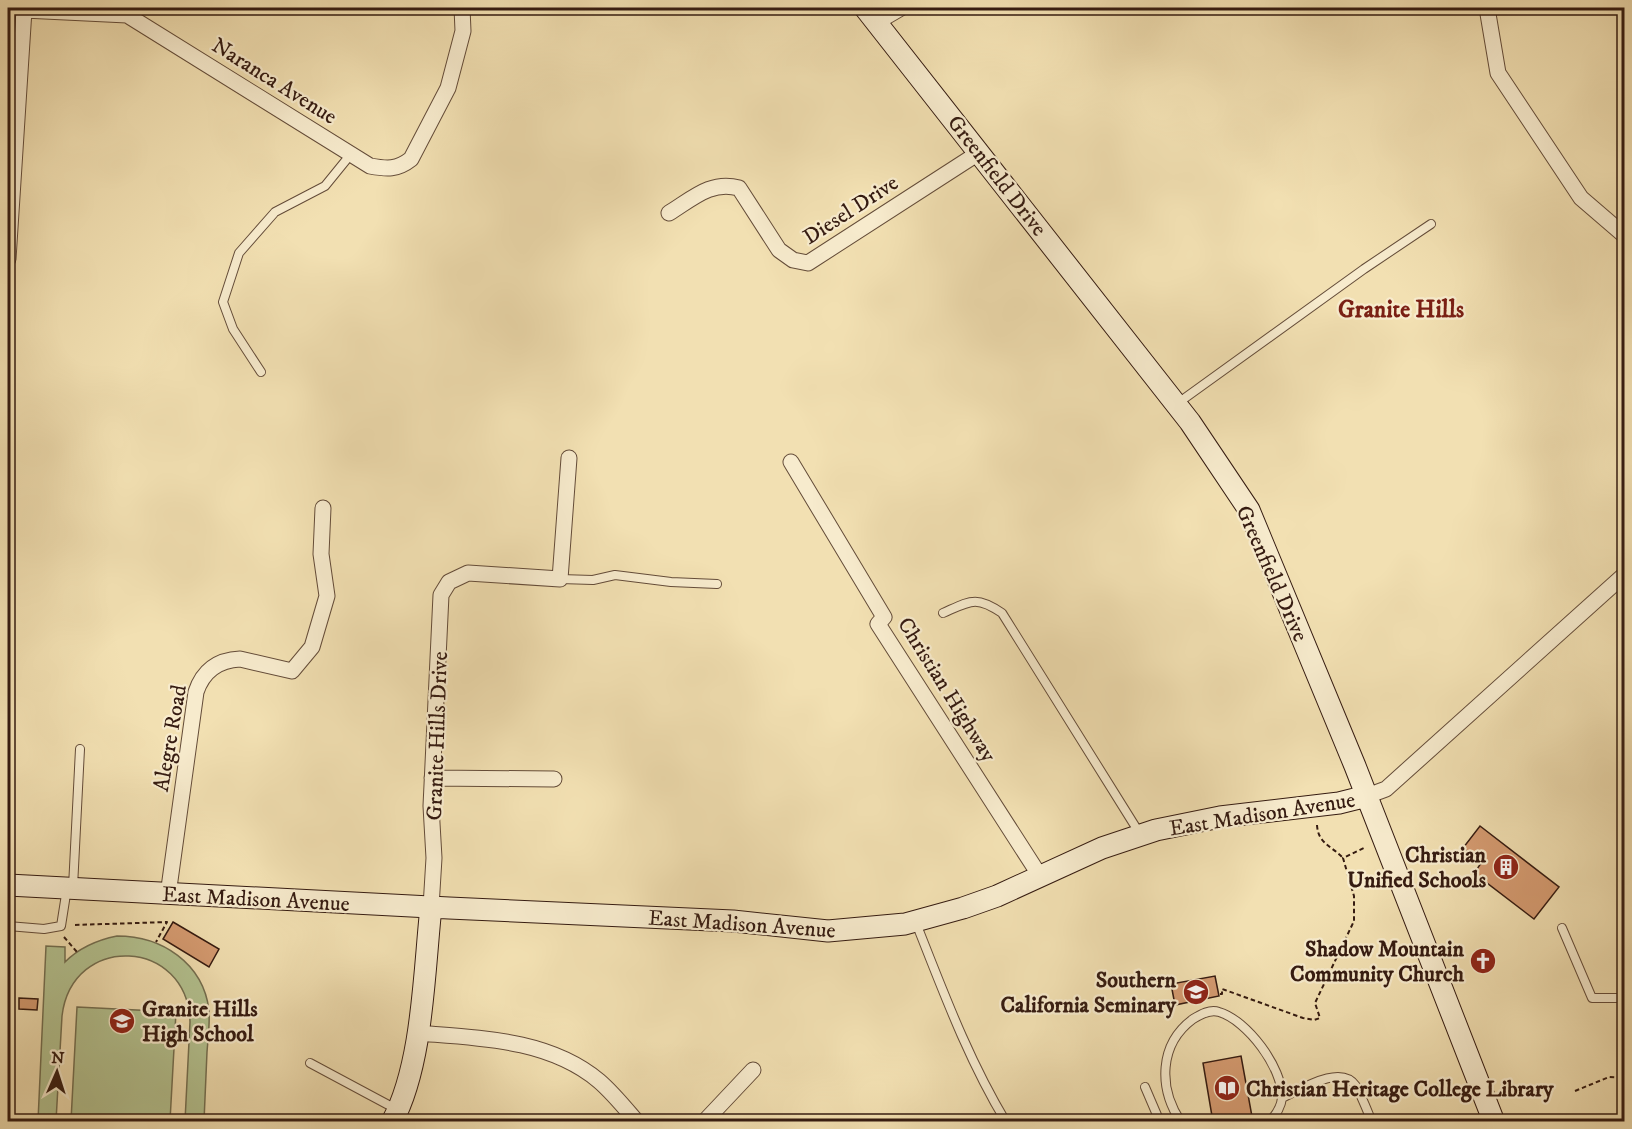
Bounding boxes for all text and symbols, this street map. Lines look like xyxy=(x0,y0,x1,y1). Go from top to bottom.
street label: Naranca Avenue xyxy=(207,32,342,131)
street label: Greenfield Drive xyxy=(941,110,1052,242)
street label: Diesel Drive xyxy=(798,170,903,251)
district label: Granite Hills xyxy=(1338,295,1464,325)
street label: Greenfield Drive xyxy=(1230,501,1314,646)
street label: Christian Highway xyxy=(891,612,1002,768)
street label: Granite Hills Drive xyxy=(421,651,454,821)
street label: Alegre Road xyxy=(148,683,193,794)
street label: East Madison Avenue xyxy=(1167,786,1357,843)
place label: Christian Unified Schools xyxy=(1347,842,1487,894)
building icon: Christian Unified Schools xyxy=(1491,852,1521,882)
street label: East Madison Avenue xyxy=(161,881,350,918)
street label: East Madison Avenue xyxy=(647,904,837,945)
place label: Shadow Mountain Community Church xyxy=(1290,936,1465,988)
church icon: Shadow Mountain Community Church xyxy=(1468,946,1498,976)
place label: Southern California Seminary xyxy=(1000,967,1177,1019)
school or university icon: Southern California Seminary xyxy=(1181,977,1211,1007)
place label: Granite Hills High School xyxy=(142,996,258,1048)
school or university icon: Granite Hills High School xyxy=(107,1006,137,1036)
north arrow xyxy=(27,1042,87,1102)
text: N xyxy=(51,1048,65,1068)
library icon: Christian Heritage College Library xyxy=(1212,1073,1242,1103)
place label: Christian Heritage College Library xyxy=(1246,1076,1554,1103)

